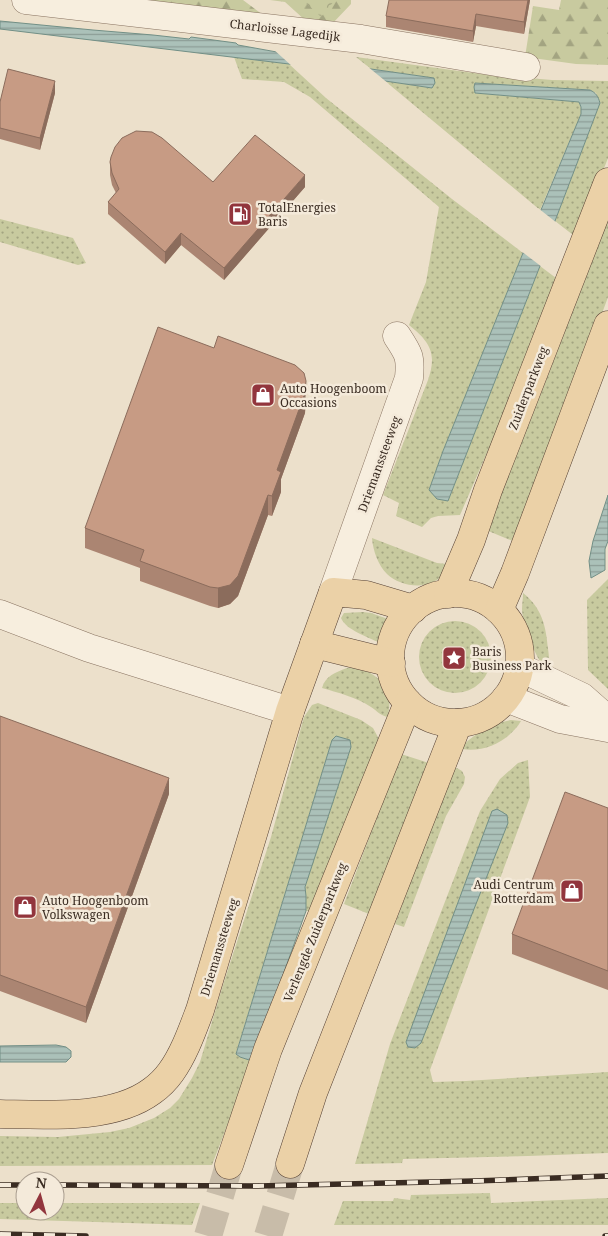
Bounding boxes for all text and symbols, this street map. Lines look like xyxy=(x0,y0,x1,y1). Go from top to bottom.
street label: Charloisse Lagedijk xyxy=(229,15,342,45)
place label: TotalEnergies Baris xyxy=(258,199,336,230)
fuel station icon: TotalEnergies Baris xyxy=(227,201,253,227)
street label: Zuiderparkweg xyxy=(504,343,552,432)
place label: Auto Hoogenboom Occasions xyxy=(280,380,387,411)
shop icon: Auto Hoogenboom Occasions xyxy=(250,382,276,408)
street label: Driemanssteeweg xyxy=(354,413,405,515)
place label: Baris Business Park xyxy=(472,643,552,674)
place icon: Baris Business Park xyxy=(441,645,467,671)
street label: Verlengde Zuiderparkweg xyxy=(279,859,351,1004)
place label: Audi Centrum Rotterdam xyxy=(473,876,554,907)
shop icon: Audi Centrum Rotterdam xyxy=(559,878,585,904)
place label: Auto Hoogenboom Volkswagen xyxy=(42,892,149,923)
shop icon: Auto Hoogenboom Volkswagen xyxy=(12,894,38,920)
street label: Driemanssteeweg xyxy=(196,895,242,998)
north arrow xyxy=(15,1171,65,1221)
text: N xyxy=(35,1173,48,1193)

